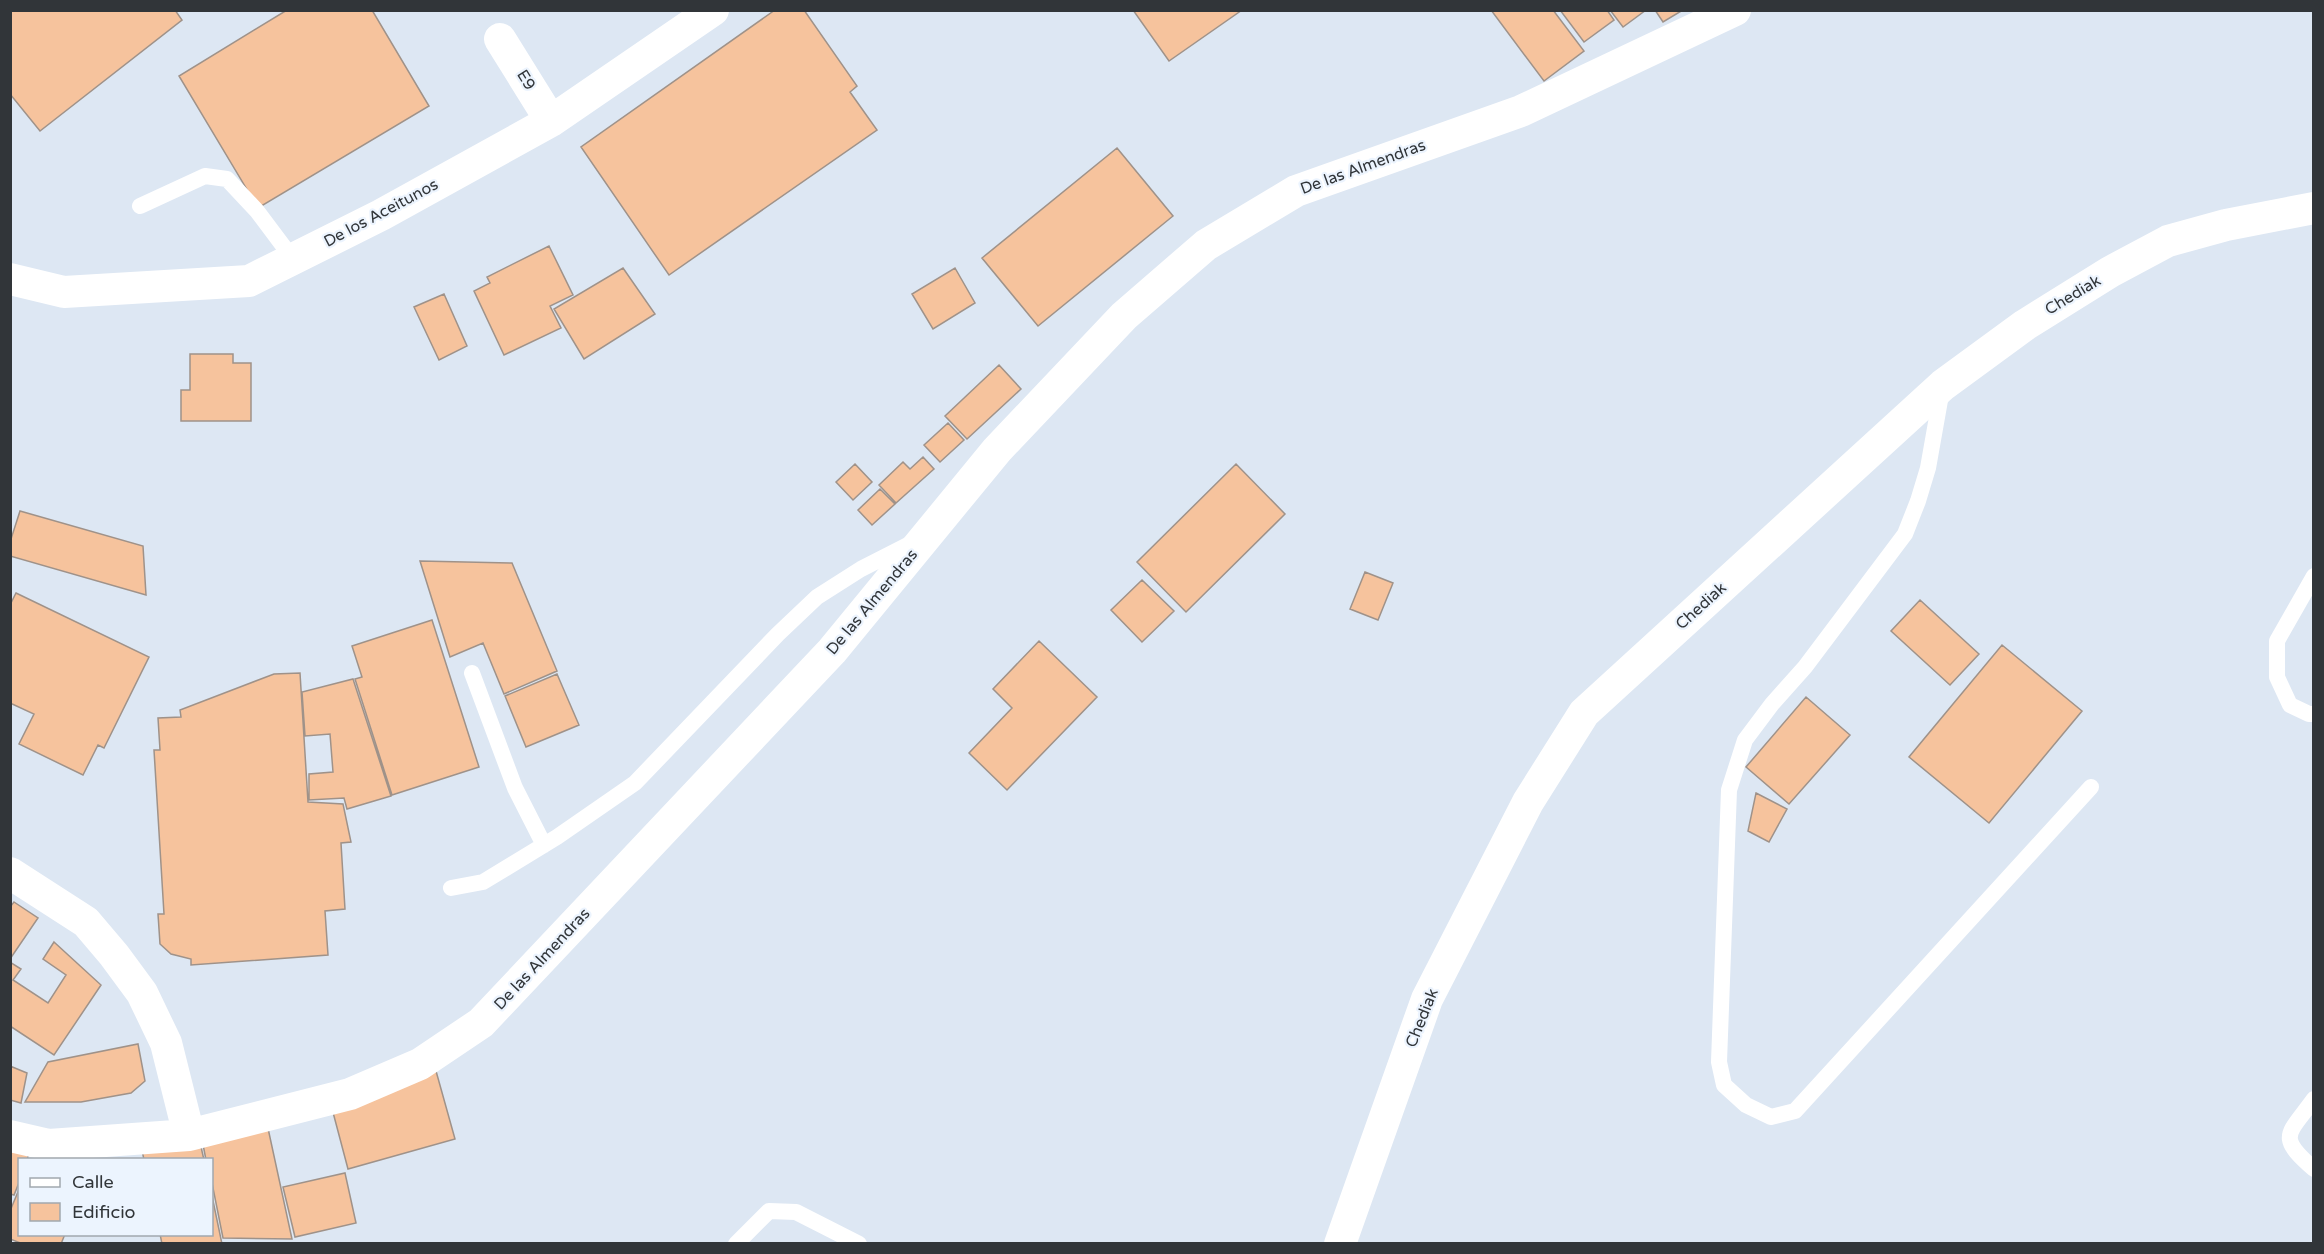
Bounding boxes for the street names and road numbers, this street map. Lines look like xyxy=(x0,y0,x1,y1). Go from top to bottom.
street label: E9 xyxy=(512,66,540,94)
street label: De las Almendras xyxy=(1298,135,1428,199)
street label: De los Aceitunos xyxy=(320,174,442,252)
street label: Chediak xyxy=(2041,270,2105,319)
street label: De las Almendras xyxy=(822,545,922,659)
street label: Chediak xyxy=(1671,578,1731,634)
street label: De las Almendras xyxy=(490,904,594,1014)
street label: Chediak xyxy=(1401,985,1443,1050)

